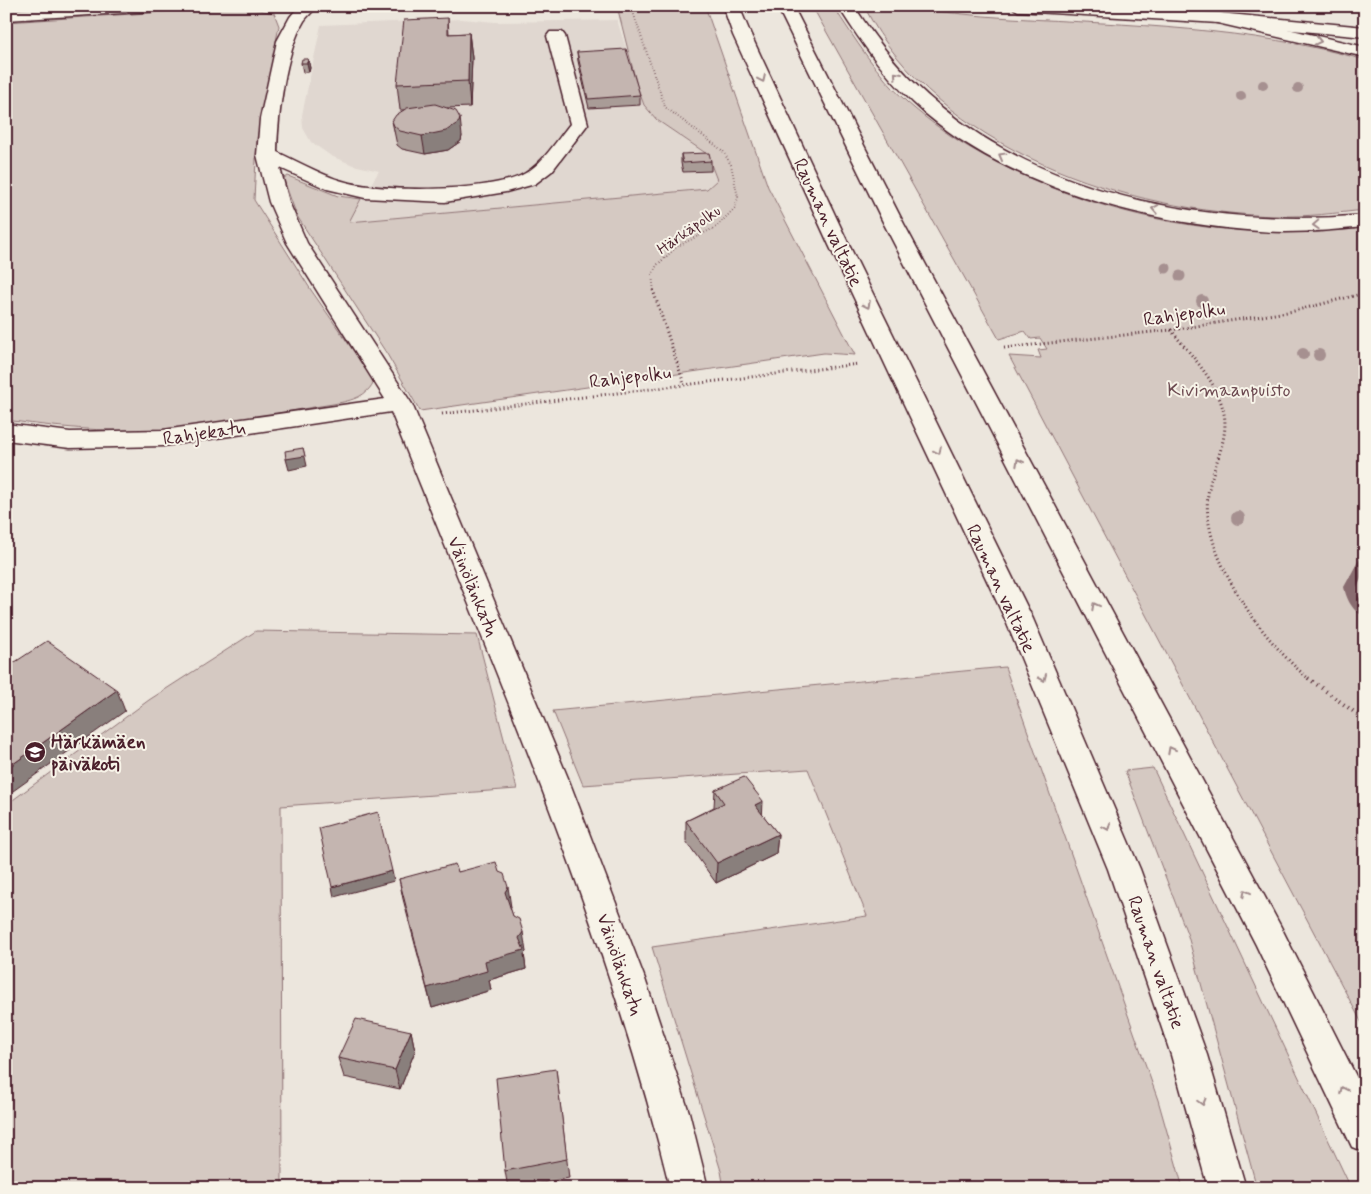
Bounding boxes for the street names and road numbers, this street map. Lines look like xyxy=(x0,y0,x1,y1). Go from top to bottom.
street label: Rauman valtatie xyxy=(787,154,868,291)
street label: Härkäpolku xyxy=(653,201,725,260)
street label: Rahjepolku xyxy=(1142,296,1227,334)
street label: Rahjepolku xyxy=(588,360,673,396)
street label: Rahjekatu xyxy=(161,415,247,453)
street label: Rauman valtatie xyxy=(960,520,1041,657)
street label: Väinölänkatu xyxy=(441,533,504,640)
street label: Rauman valtatie xyxy=(1121,893,1190,1032)
street label: Väinölänkatu xyxy=(590,910,649,1019)

